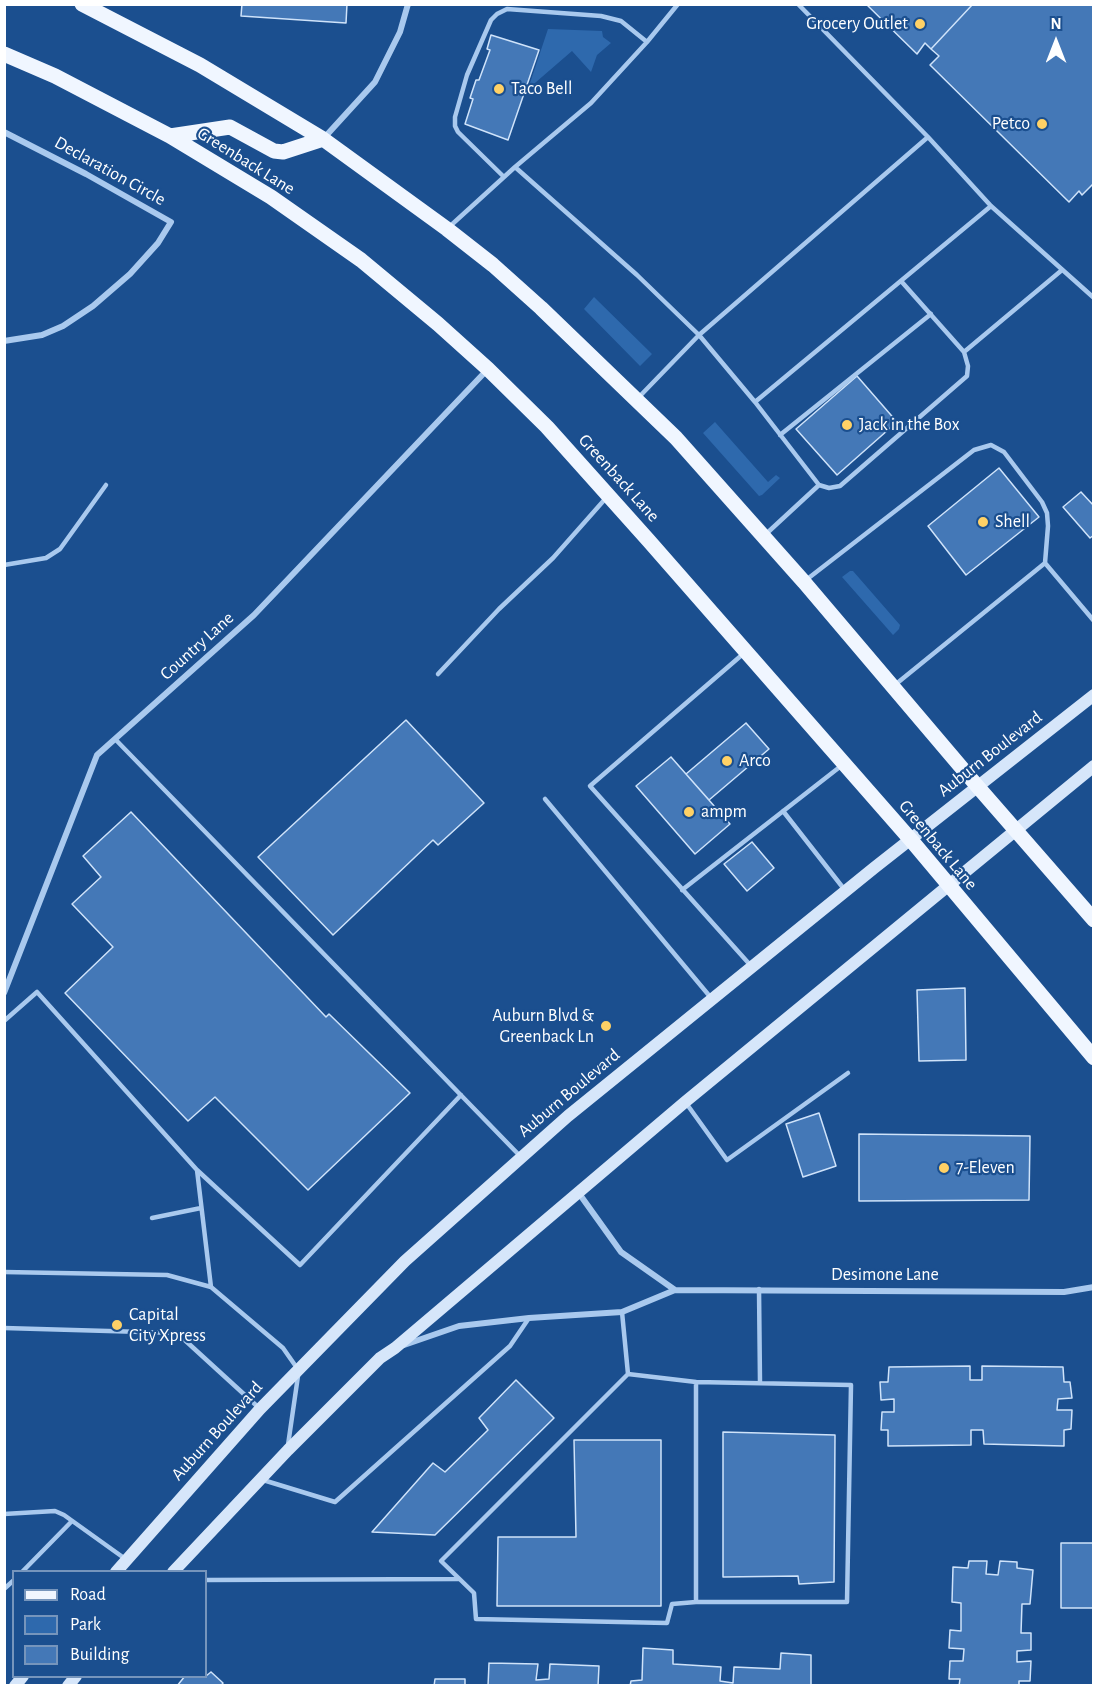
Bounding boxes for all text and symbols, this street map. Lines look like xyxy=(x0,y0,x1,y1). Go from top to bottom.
north arrow xyxy=(1026,12,1086,72)
place label: Grocery Outlet xyxy=(806,13,908,35)
text: N xyxy=(1050,16,1062,32)
marker: Grocery Outlet xyxy=(913,17,927,31)
place label: Taco Bell xyxy=(511,78,572,100)
marker: Taco Bell xyxy=(492,82,506,96)
place label: Petco xyxy=(992,113,1030,135)
marker: Petco xyxy=(1035,117,1049,131)
street label: Greenback Lane xyxy=(193,122,299,200)
street label: Declaration Circle xyxy=(51,132,169,210)
place label: Jack in the Box xyxy=(859,414,959,436)
marker: Jack in the Box xyxy=(840,418,854,432)
street label: Greenback Lane xyxy=(574,430,664,526)
place label: Shell xyxy=(995,511,1030,533)
marker: Shell xyxy=(976,515,990,529)
street label: Country Lane xyxy=(156,607,238,685)
street label: Auburn Boulevard xyxy=(934,707,1046,801)
place label: Arco xyxy=(739,750,771,772)
marker: Arco xyxy=(720,754,734,768)
street label: Greenback Lane xyxy=(894,796,982,894)
place label: ampm xyxy=(701,801,747,823)
marker: ampm xyxy=(682,805,696,819)
place label: Auburn Blvd & Greenback Ln xyxy=(492,1005,594,1048)
marker: Auburn Blvd & Greenback Ln xyxy=(599,1019,613,1033)
street label: Auburn Boulevard xyxy=(514,1044,624,1142)
place label: 7-Eleven xyxy=(956,1157,1015,1179)
marker: 7-Eleven xyxy=(937,1161,951,1175)
street label: Desimone Lane xyxy=(831,1264,939,1286)
place label: Capital City Xpress xyxy=(129,1304,206,1346)
marker: Capital City Xpress xyxy=(110,1318,124,1332)
street label: Auburn Boulevard xyxy=(167,1377,267,1485)
legend xyxy=(12,1570,207,1678)
text: Road xyxy=(70,1586,106,1604)
text: Park xyxy=(70,1616,101,1634)
text: Building xyxy=(70,1646,129,1664)

